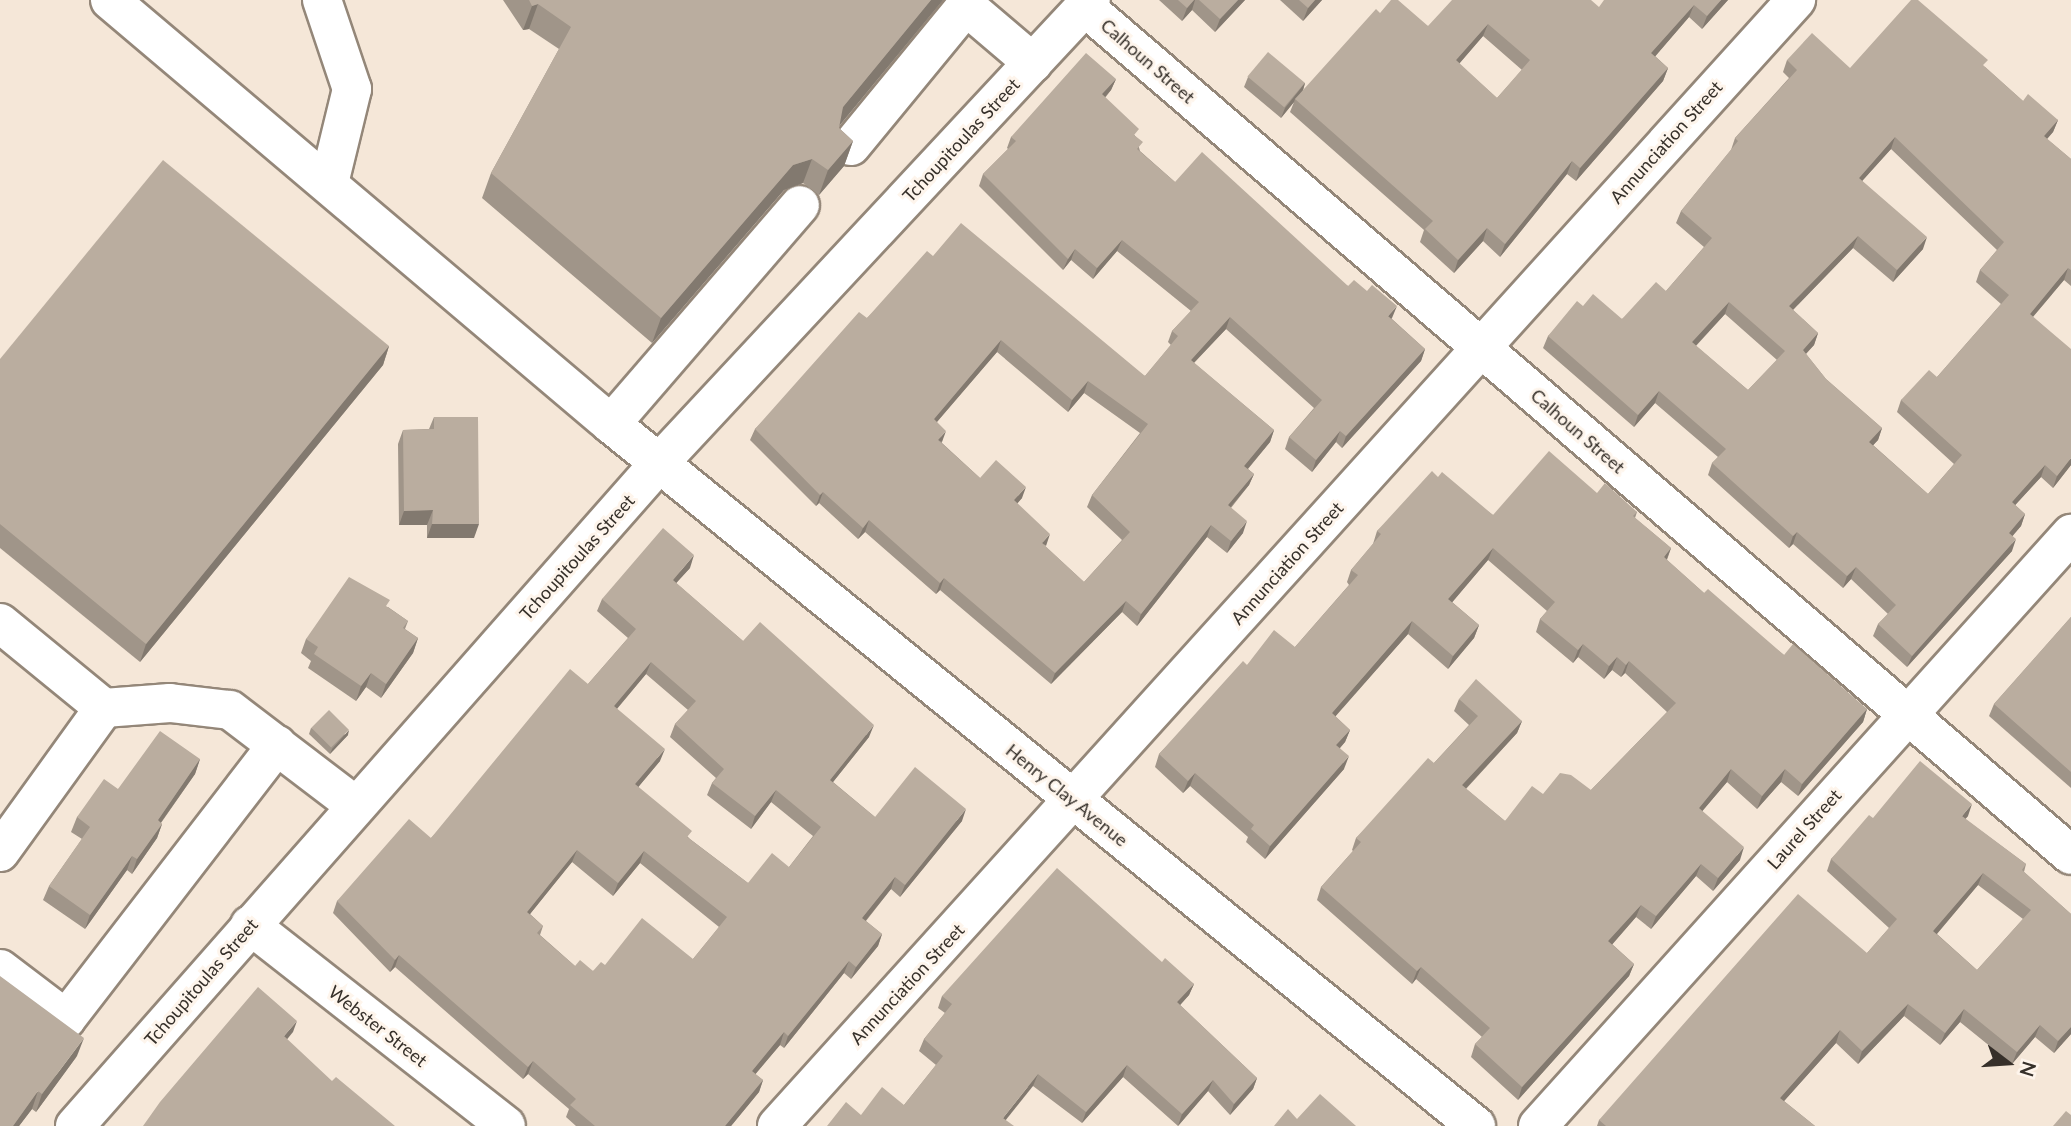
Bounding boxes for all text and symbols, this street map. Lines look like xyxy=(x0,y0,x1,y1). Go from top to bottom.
street label: Calhoun Street xyxy=(1097,14,1199,108)
street label: Tchoupitoulas Street xyxy=(898,74,1024,206)
street label: Annunciation Street xyxy=(1605,76,1727,208)
street label: Calhoun Street xyxy=(1527,384,1629,478)
street label: Tchoupitoulas Street xyxy=(515,490,639,624)
street label: Annunciation Street xyxy=(1226,497,1348,629)
street label: Henry Clay Avenue xyxy=(1001,739,1133,851)
street label: Laurel Street xyxy=(1762,785,1846,873)
street label: Tchoupitoulas Street xyxy=(140,914,262,1050)
street label: Annunciation Street xyxy=(845,919,969,1049)
street label: Webster Street xyxy=(324,981,432,1071)
north arrow xyxy=(1973,1028,2043,1098)
text: N xyxy=(2015,1059,2042,1080)

